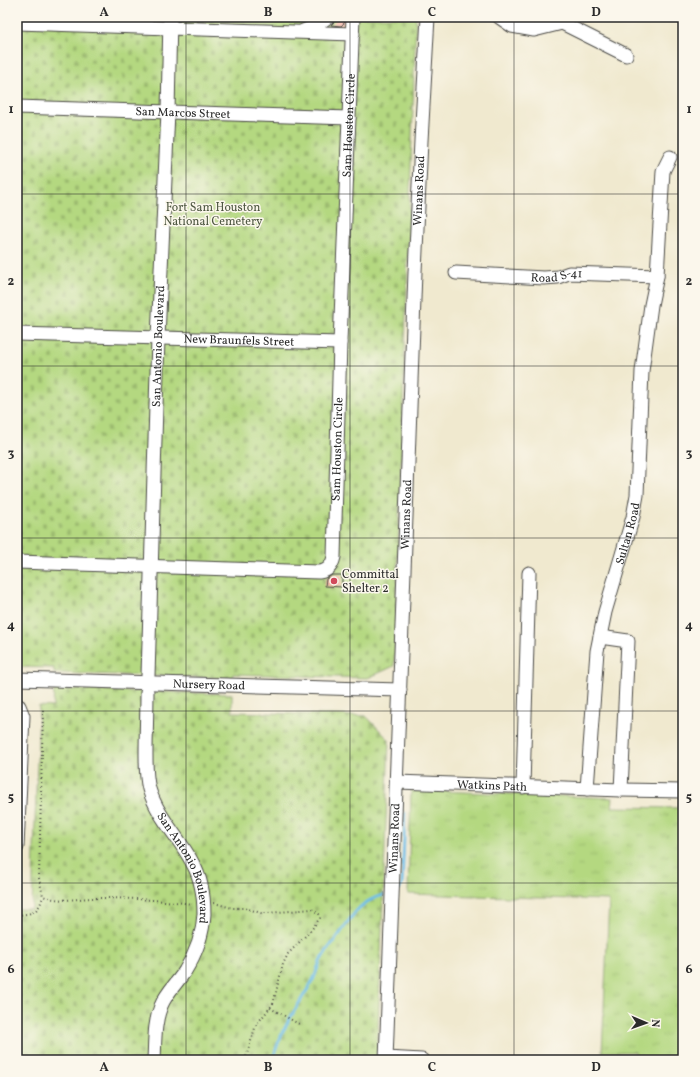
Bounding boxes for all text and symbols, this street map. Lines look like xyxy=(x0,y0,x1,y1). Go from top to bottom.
text: A xyxy=(99,4,109,22)
text: B xyxy=(264,4,273,22)
text: C xyxy=(428,4,436,22)
text: D xyxy=(591,4,601,22)
street label: Sam Houston Circle xyxy=(340,73,360,178)
text: 1 xyxy=(8,101,14,119)
text: 1 xyxy=(686,101,692,119)
street label: San Marcos Street xyxy=(135,104,231,123)
street label: Winans Road xyxy=(410,155,429,226)
park label: Fort Sam Houston National Cemetery xyxy=(163,200,263,230)
street label: Road S-41 xyxy=(530,266,583,287)
text: 2 xyxy=(8,273,15,291)
text: 2 xyxy=(686,273,693,291)
street label: San Antonio Boulevard xyxy=(149,285,169,407)
street label: New Braunfels Street xyxy=(183,332,294,351)
street label: Sam Houston Circle xyxy=(329,397,347,501)
text: 3 xyxy=(8,445,15,463)
text: 3 xyxy=(686,445,693,463)
street label: Winans Road xyxy=(398,479,416,550)
street label: Sultan Road xyxy=(612,501,645,567)
place label: Committal Shelter 2 xyxy=(342,567,399,597)
marker: Committal Shelter 2 xyxy=(329,576,339,586)
text: 4 xyxy=(7,617,15,635)
text: 4 xyxy=(685,617,693,635)
street label: Nursery Road xyxy=(173,676,245,695)
street label: Watkins Path xyxy=(457,777,527,796)
text: 5 xyxy=(8,789,14,807)
text: 5 xyxy=(686,789,692,807)
street label: Winans Road xyxy=(386,803,404,874)
street label: San Antonio Boulevard xyxy=(153,810,211,925)
text: 6 xyxy=(7,961,15,979)
text: 6 xyxy=(685,961,693,979)
north arrow xyxy=(626,1003,666,1043)
text: N xyxy=(647,1019,662,1028)
text: A xyxy=(99,1059,109,1077)
text: B xyxy=(264,1059,273,1077)
text: C xyxy=(428,1059,436,1077)
text: D xyxy=(591,1059,601,1077)

